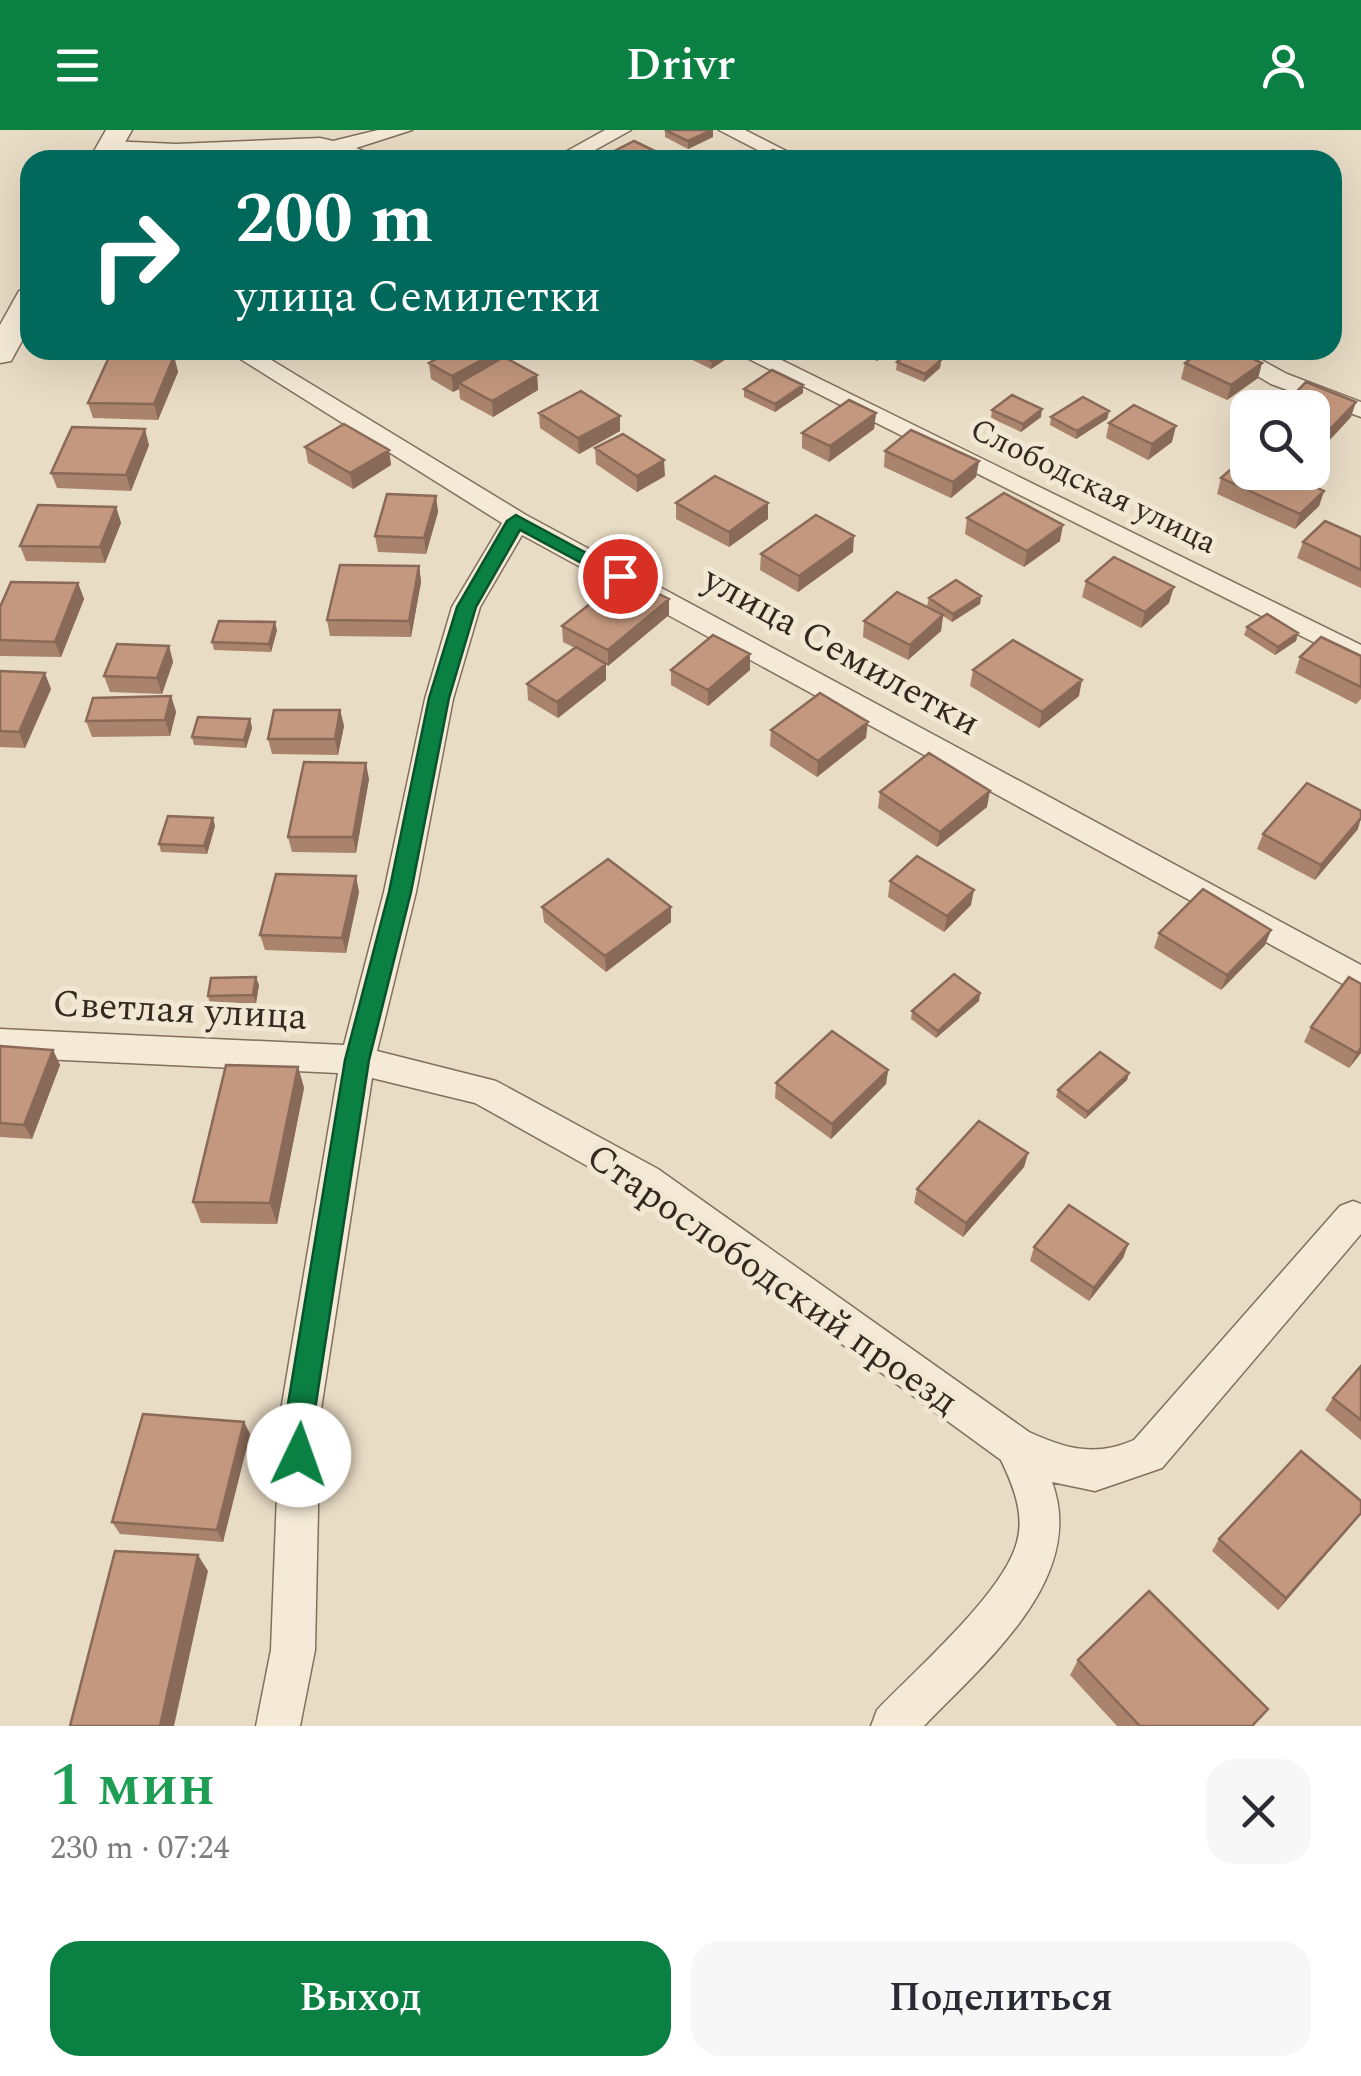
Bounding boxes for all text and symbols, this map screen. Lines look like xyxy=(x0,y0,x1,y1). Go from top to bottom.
text: Drivr xyxy=(626,31,735,100)
icon: menu xyxy=(50,38,105,93)
icon: person xyxy=(1256,38,1311,93)
text: 200 m xyxy=(235,167,433,273)
icon: right xyxy=(70,190,200,320)
text: улица Семилетки xyxy=(235,263,601,332)
map controls xyxy=(1230,390,1330,490)
button: search xyxy=(1230,390,1330,490)
street label: Слободская улица xyxy=(962,405,1225,568)
pin xyxy=(578,534,663,619)
icon: arrive xyxy=(593,549,648,604)
street label: улица Семилетки xyxy=(691,551,990,752)
street label: Светлая улица xyxy=(51,975,309,1047)
street label: Старослободский проезд xyxy=(574,1129,970,1430)
position arrow xyxy=(247,1403,351,1507)
text: 1 мин xyxy=(50,1740,215,1832)
button: close xyxy=(1206,1759,1311,1864)
text: 230 m · 07:24 xyxy=(50,1824,230,1873)
button: Выход xyxy=(50,1941,671,2056)
button: Поделиться xyxy=(691,1941,1311,2056)

